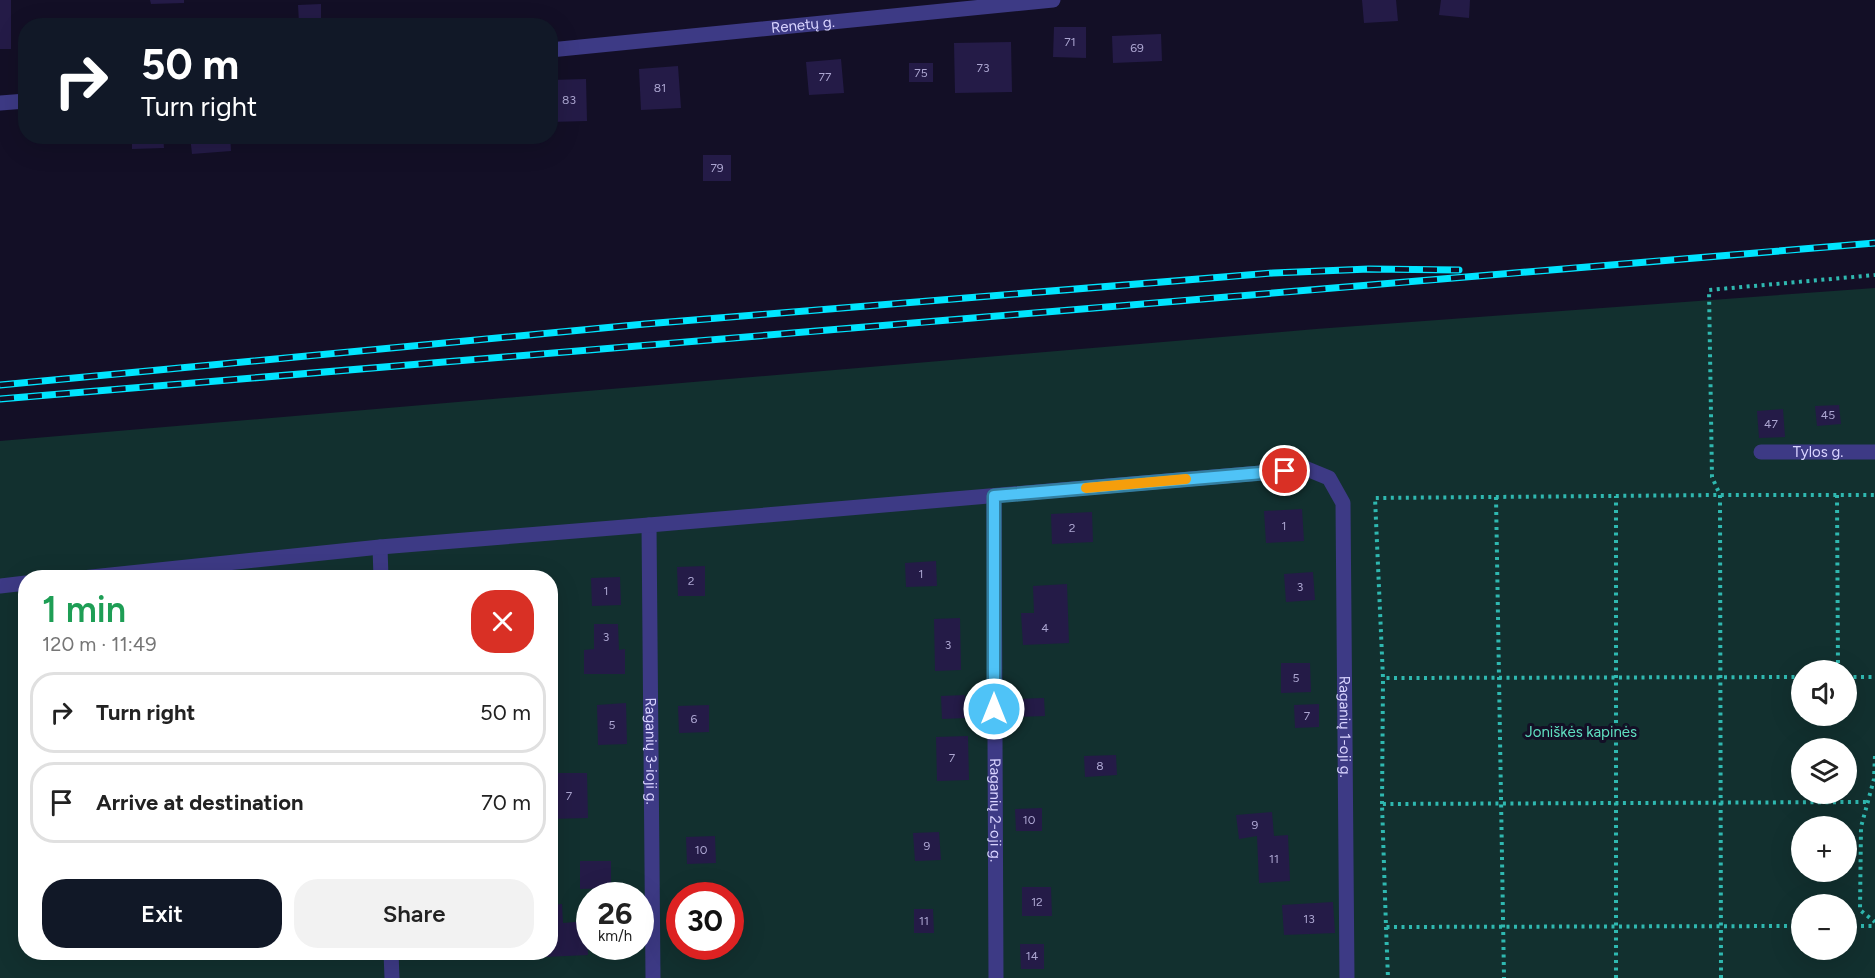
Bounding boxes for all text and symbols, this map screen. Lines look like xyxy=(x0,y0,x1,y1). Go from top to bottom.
street label: Renetų g. xyxy=(770,13,835,37)
house number: 71 xyxy=(1064,35,1076,49)
text: 50 m xyxy=(141,39,239,90)
house number: 69 xyxy=(1130,41,1144,55)
icon: right xyxy=(42,42,120,120)
house number: 73 xyxy=(977,61,989,75)
house number: 75 xyxy=(914,66,928,80)
house number: 77 xyxy=(819,70,832,84)
house number: 81 xyxy=(654,81,666,95)
text: Turn right xyxy=(141,90,257,123)
house number: 83 xyxy=(562,93,576,107)
house number: 79 xyxy=(710,161,724,175)
house number: 45 xyxy=(1821,408,1835,422)
house number: 47 xyxy=(1764,417,1778,431)
street label: Tylos g. xyxy=(1793,443,1843,461)
pin xyxy=(1259,445,1310,496)
icon: arrive xyxy=(1268,454,1301,487)
house number: 1 xyxy=(1282,519,1286,533)
house number: 2 xyxy=(1069,521,1075,535)
house number: 1 xyxy=(919,567,923,581)
house number: 2 xyxy=(688,574,694,588)
house number: 3 xyxy=(1297,580,1303,594)
house number: 1 xyxy=(604,584,608,598)
text: 1 min xyxy=(42,588,126,631)
button: close xyxy=(471,590,534,653)
house number: 4 xyxy=(1041,621,1049,635)
house number: 3 xyxy=(603,630,609,644)
text: 120 m · 11:49 xyxy=(42,632,157,656)
house number: 3 xyxy=(945,638,951,652)
map controls xyxy=(1791,660,1857,960)
button: sound xyxy=(1791,660,1857,726)
house number: 5 xyxy=(1293,671,1300,685)
street label: Raganių 1-oji g. xyxy=(1335,676,1354,778)
position arrow xyxy=(962,677,1026,741)
icon: right xyxy=(45,696,78,729)
street label: Raganių 3-ioji g. xyxy=(642,697,660,805)
text: Turn right xyxy=(96,699,195,726)
text: 50 m xyxy=(480,699,531,726)
house number: 7 xyxy=(1304,709,1311,723)
house number: 6 xyxy=(691,712,698,726)
house number: 5 xyxy=(609,718,616,732)
park label: Joniškės kapinės xyxy=(1525,723,1637,741)
button: layers xyxy=(1791,738,1857,804)
house number: 7 xyxy=(949,751,956,765)
street label: Raganių 2-oji g. xyxy=(986,758,1005,862)
house number: 8 xyxy=(1096,759,1104,773)
icon: arrive xyxy=(45,786,78,819)
text: Arrive at destination xyxy=(96,789,304,816)
text: 70 m xyxy=(481,789,531,816)
house number: 7 xyxy=(566,789,573,803)
house number: 10 xyxy=(1023,813,1036,827)
button: + xyxy=(1791,816,1857,882)
house number: 9 xyxy=(1252,818,1259,832)
house number: 9 xyxy=(924,839,931,853)
house number: 10 xyxy=(695,843,708,857)
house number: 11 xyxy=(1269,852,1279,866)
button: Exit xyxy=(42,879,282,948)
button: Share xyxy=(294,879,534,948)
speed limit sign: 30 xyxy=(666,882,744,960)
button: − xyxy=(1791,894,1857,960)
text: 26 xyxy=(598,895,632,932)
house number: 12 xyxy=(1031,895,1043,909)
house number: 13 xyxy=(1303,912,1315,926)
house number: 11 xyxy=(919,914,929,928)
text: km/h xyxy=(598,927,632,945)
house number: 14 xyxy=(1026,949,1039,963)

